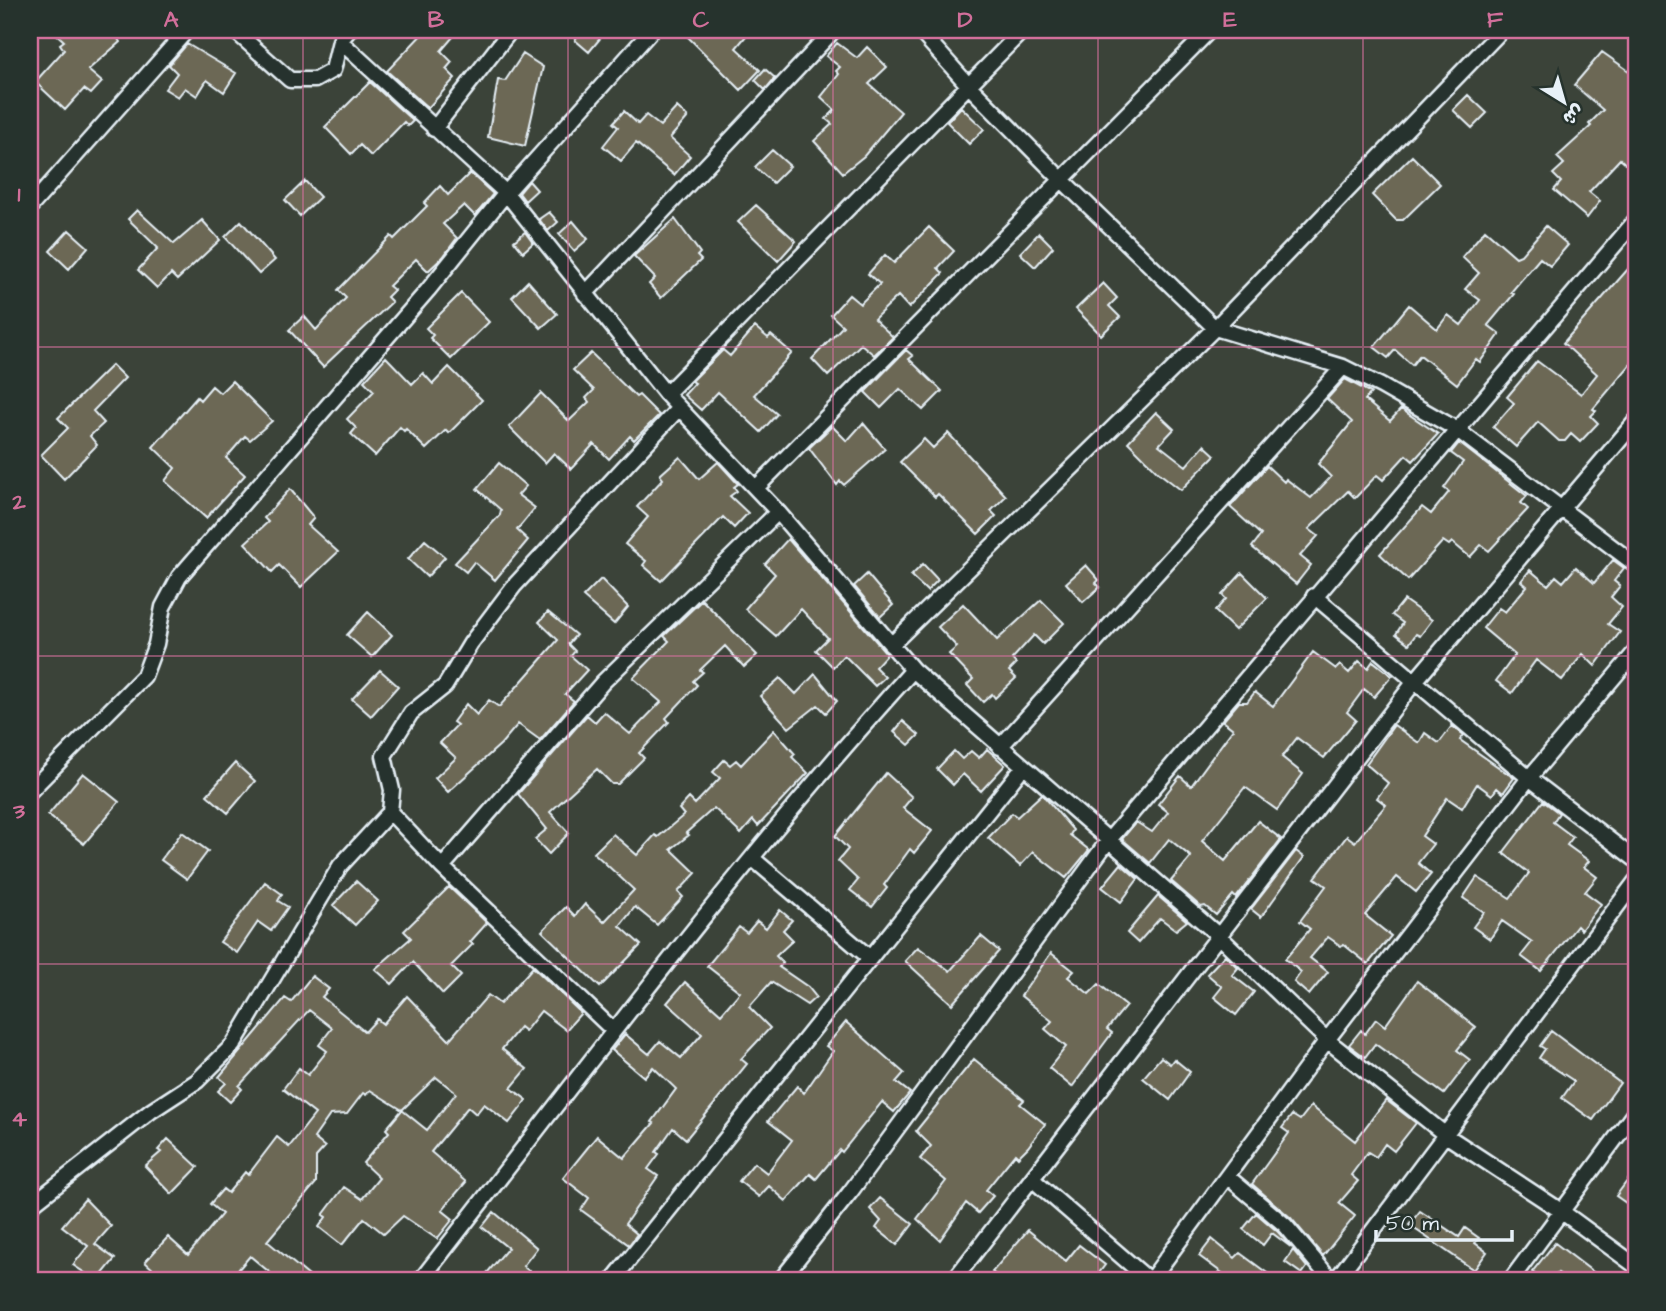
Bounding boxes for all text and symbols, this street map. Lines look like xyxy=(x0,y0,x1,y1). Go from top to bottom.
text: A xyxy=(164,4,179,36)
text: B xyxy=(428,4,445,36)
text: C xyxy=(693,4,710,36)
text: D xyxy=(958,4,973,36)
text: E xyxy=(1223,4,1237,36)
text: F xyxy=(1487,4,1504,36)
north arrow xyxy=(1530,66,1600,136)
text: ش xyxy=(1557,97,1590,132)
text: 1 xyxy=(18,178,21,210)
text: 2 xyxy=(11,486,26,518)
text: 3 xyxy=(12,795,25,827)
text: 4 xyxy=(11,1103,27,1135)
scale bar xyxy=(1376,1199,1512,1243)
text: 50 m xyxy=(1386,1209,1440,1238)

